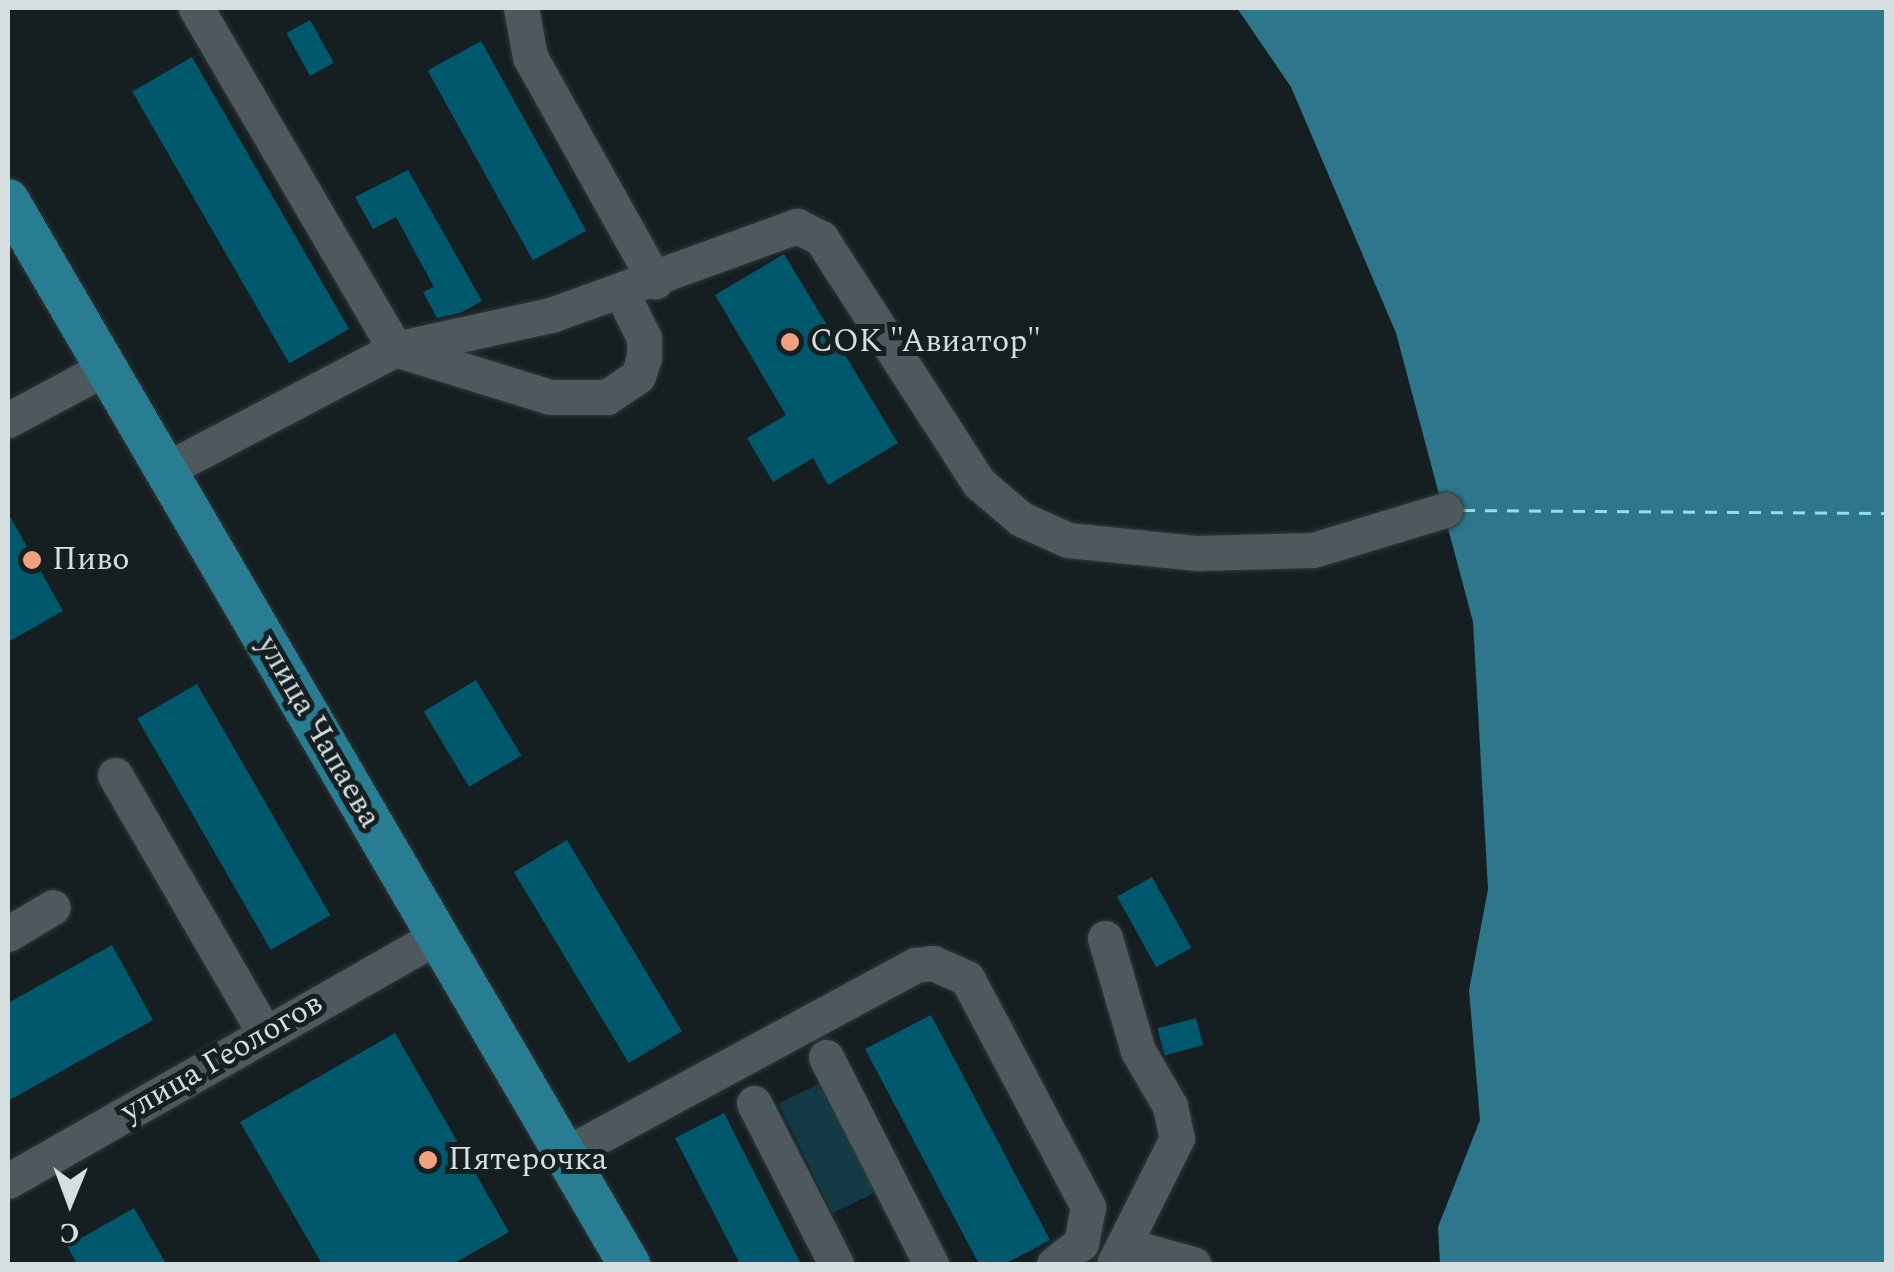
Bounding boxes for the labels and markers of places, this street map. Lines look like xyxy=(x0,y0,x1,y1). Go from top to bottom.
place label: СОК "Авиатор" xyxy=(810,323,1041,361)
marker: СОК "Авиатор" xyxy=(779,331,801,353)
place label: Пиво xyxy=(52,541,130,579)
marker: Пиво xyxy=(21,549,43,571)
place label: Пятерочка xyxy=(448,1141,607,1179)
marker: Пятерочка xyxy=(417,1149,439,1171)

